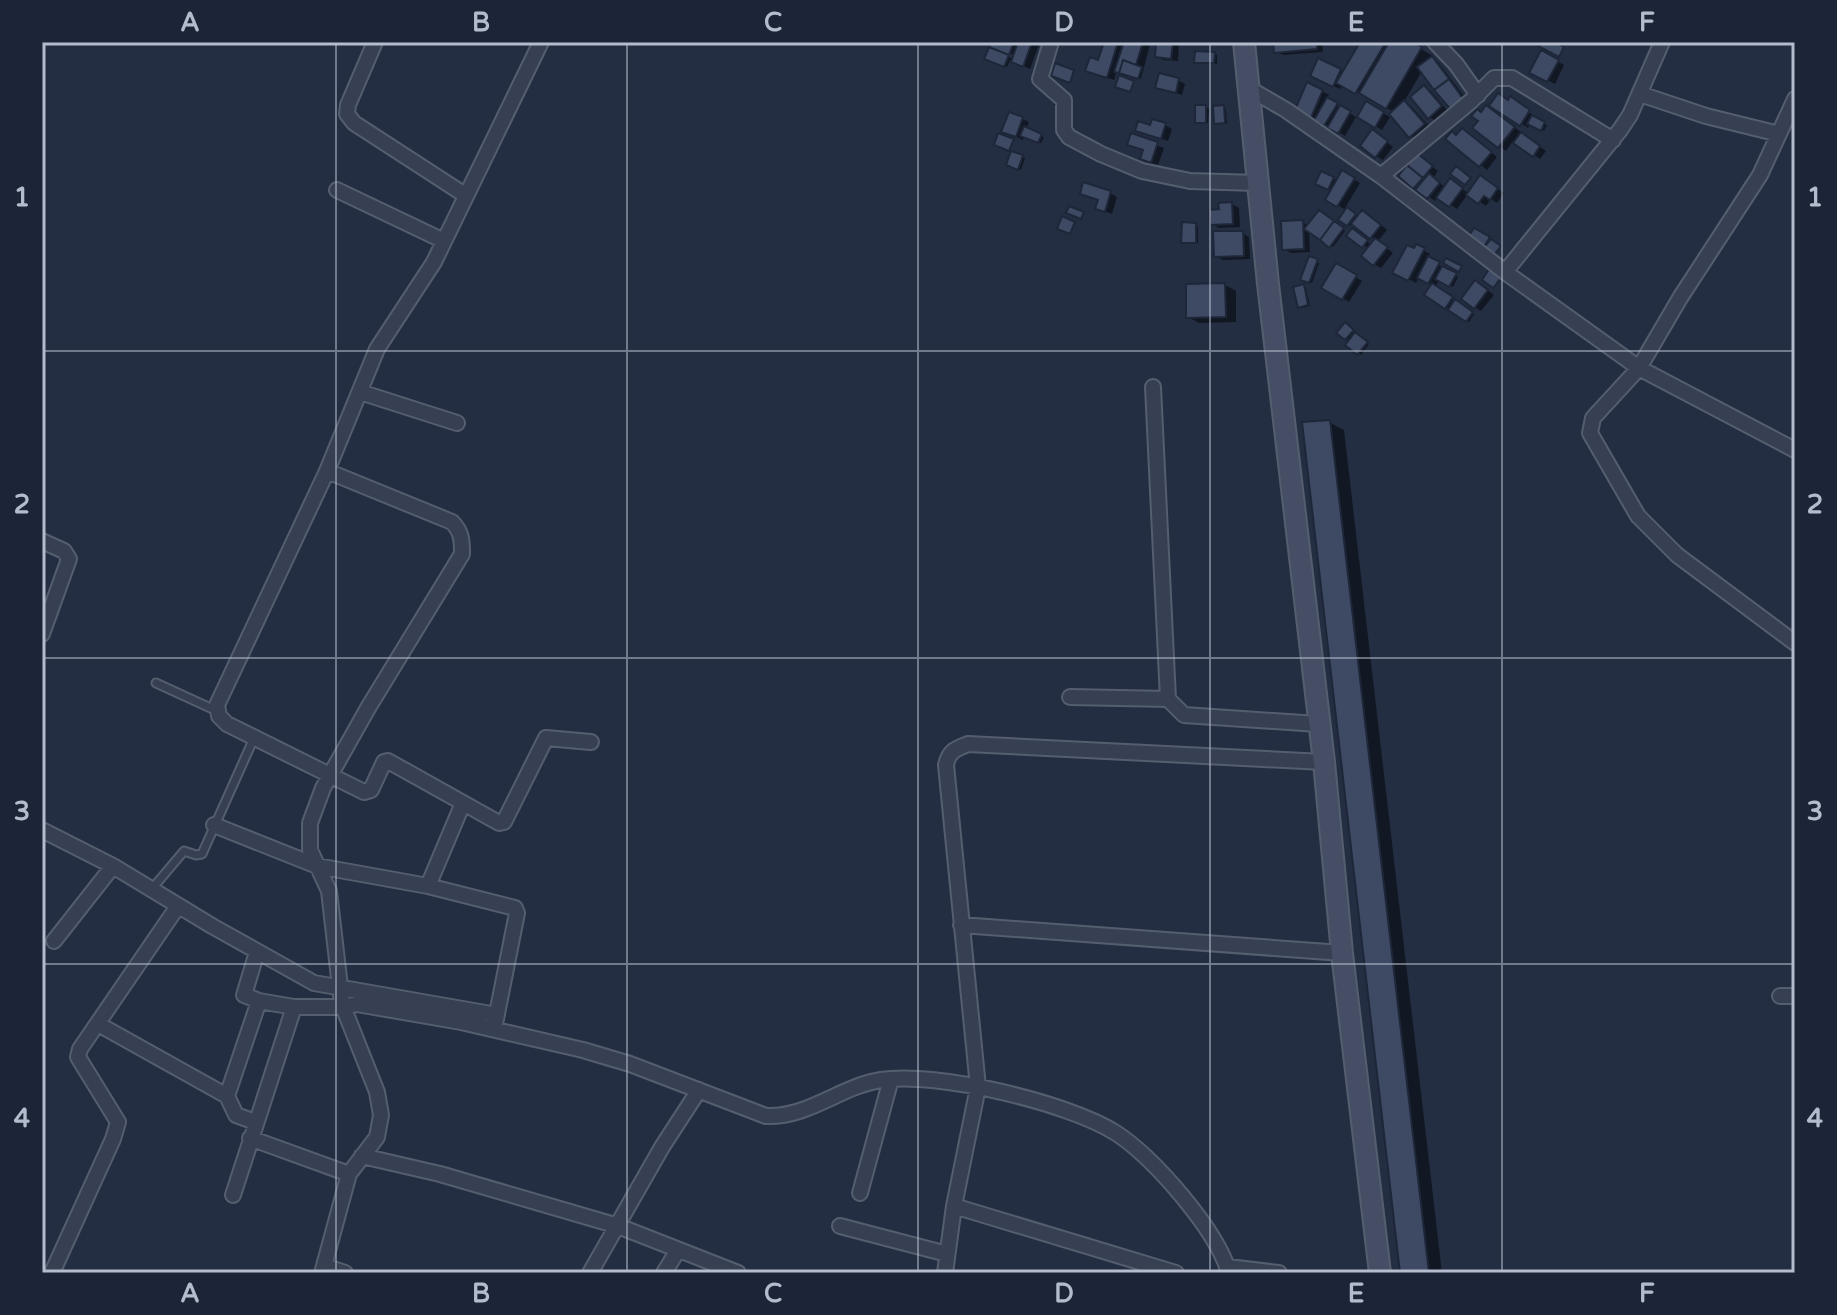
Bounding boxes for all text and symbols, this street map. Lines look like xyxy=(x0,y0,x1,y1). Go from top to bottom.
text: A xyxy=(180,7,200,38)
text: B xyxy=(472,7,490,38)
text: C xyxy=(764,7,782,38)
text: D xyxy=(1054,7,1074,38)
text: E xyxy=(1348,7,1364,38)
text: F xyxy=(1639,7,1655,38)
text: 1 xyxy=(14,182,30,213)
text: 1 xyxy=(1807,182,1823,213)
text: 2 xyxy=(14,489,30,520)
text: 2 xyxy=(1807,489,1823,520)
text: 3 xyxy=(14,796,30,827)
text: 3 xyxy=(1807,796,1823,827)
text: 4 xyxy=(14,1103,30,1134)
text: 4 xyxy=(1807,1103,1823,1134)
text: A xyxy=(180,1278,200,1309)
text: B xyxy=(472,1278,490,1309)
text: C xyxy=(764,1278,782,1309)
text: D xyxy=(1054,1278,1074,1309)
text: E xyxy=(1348,1278,1364,1309)
text: F xyxy=(1639,1278,1655,1309)

